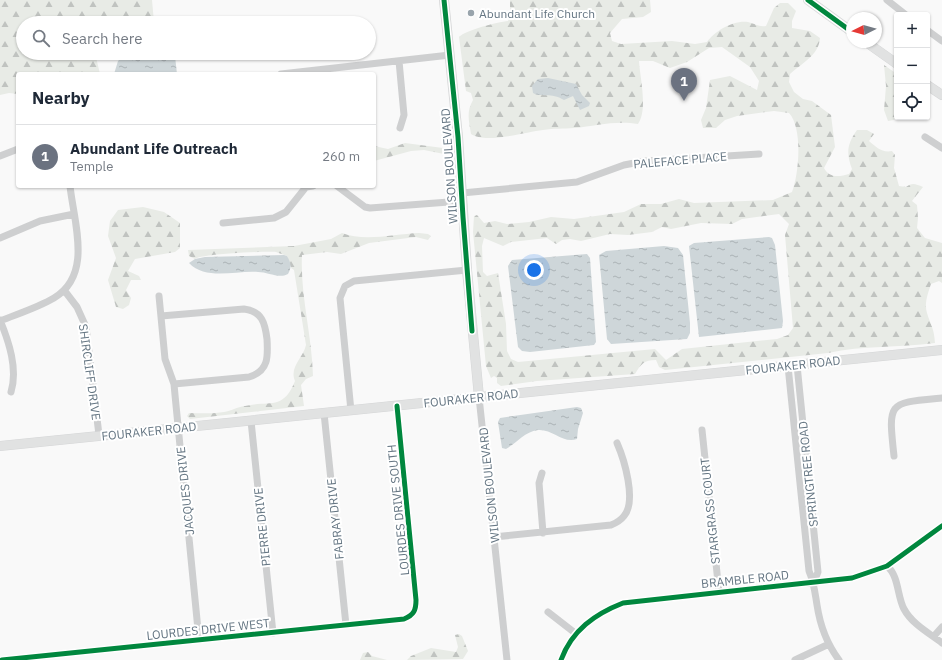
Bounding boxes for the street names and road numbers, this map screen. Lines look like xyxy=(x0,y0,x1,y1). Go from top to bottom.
street label: WILSON BOULEVARD xyxy=(437,108,461,224)
street label: PALEFACE PLACE xyxy=(633,148,727,172)
street label: SHIRCLIFF DRIVE xyxy=(76,323,104,421)
street label: FOURAKER ROAD xyxy=(745,353,841,377)
street label: FOURAKER ROAD xyxy=(423,386,519,410)
street label: FOURAKER ROAD xyxy=(101,419,197,443)
street label: SPRINGTREE ROAD xyxy=(795,420,821,528)
street label: WILSON BOULEVARD xyxy=(475,427,503,543)
street label: LOURDES DRIVE SOUTH xyxy=(384,444,412,576)
street label: JACQUES DRIVE xyxy=(173,446,197,536)
street label: STARGRASS COURT xyxy=(697,457,723,565)
street label: FABRAY DRIVE xyxy=(323,478,347,560)
street label: PIERRE DRIVE xyxy=(250,487,274,567)
street label: BRAMBLE ROAD xyxy=(700,567,790,591)
street label: LOURDES DRIVE WEST xyxy=(146,615,271,643)

